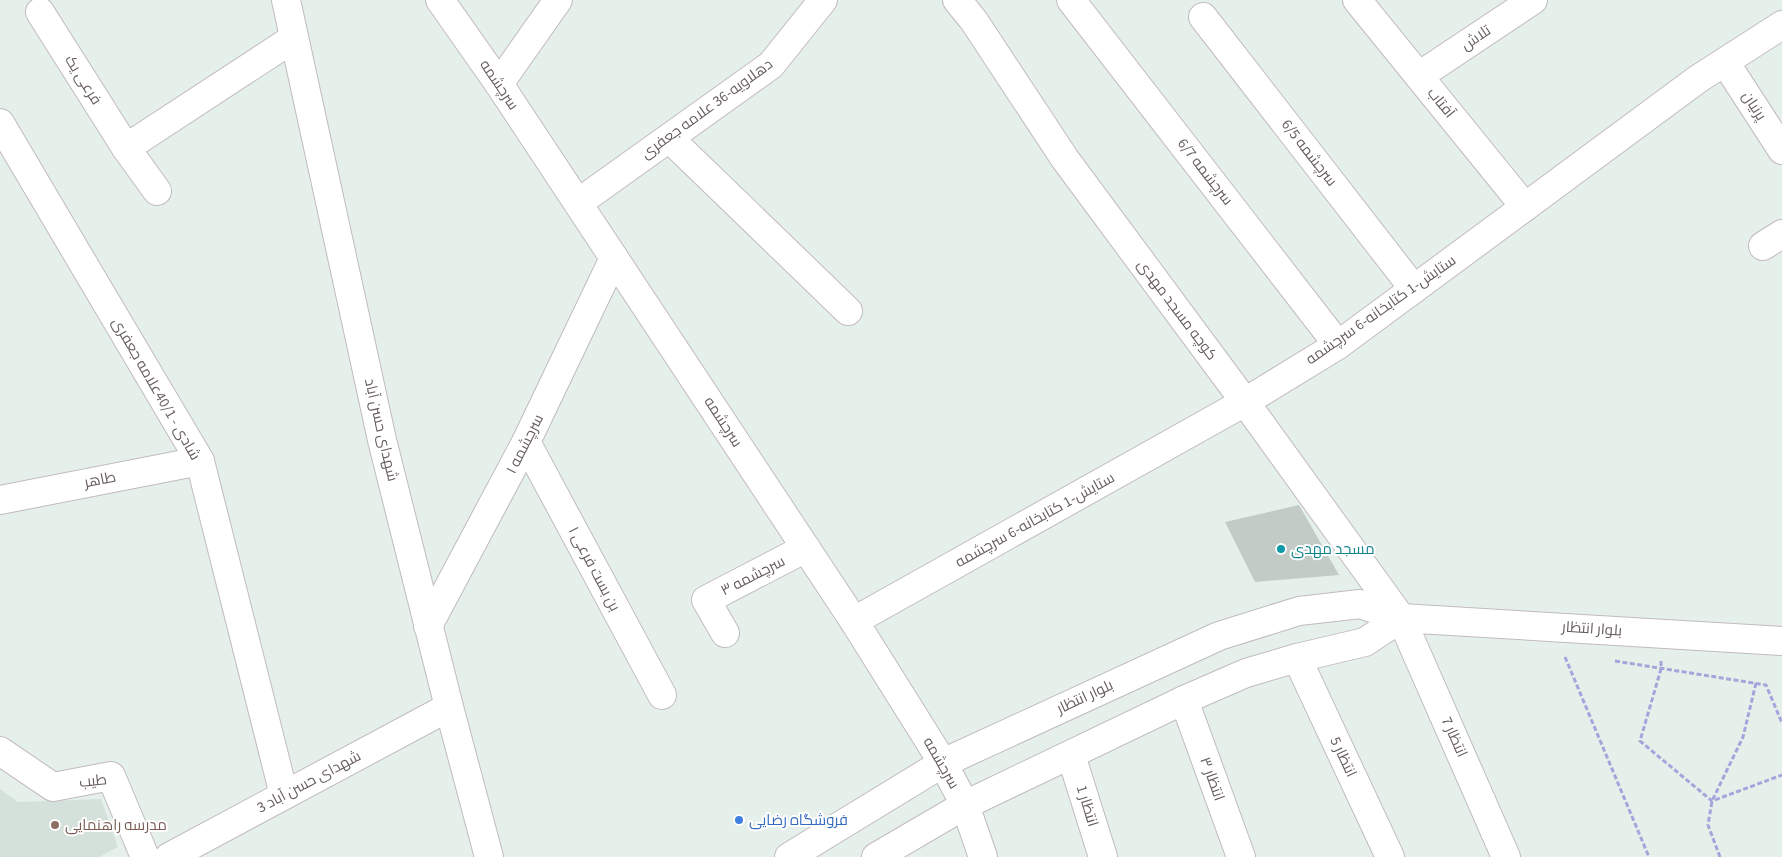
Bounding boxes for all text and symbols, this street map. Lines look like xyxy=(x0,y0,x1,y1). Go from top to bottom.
street label: تلاش xyxy=(1457,20,1495,56)
street label: فرعی یک xyxy=(60,51,106,109)
street label: دهلاویه-36 علامه جعفری xyxy=(637,54,777,164)
street label: سرچشمه xyxy=(474,56,524,114)
street label: آفتاب xyxy=(1422,83,1460,123)
street label: پرنیان xyxy=(1737,87,1771,125)
street label: سرچشمه 6/5 xyxy=(1276,115,1342,191)
street label: سرچشمه 6/7 xyxy=(1172,134,1238,210)
street label: ستایش-1 کتابخانه-6 سرچشمه xyxy=(1302,250,1460,370)
street label: کوچه مسجد مهدی xyxy=(1132,255,1222,365)
street label: شادی - 40/1علامه جعفری xyxy=(107,314,205,464)
street label: شهدای حسن آباد xyxy=(359,376,403,484)
street label: سرچشمه xyxy=(699,393,747,451)
street label: سرچشمه ۱ xyxy=(501,411,549,477)
street label: طاهر xyxy=(81,467,118,494)
street label: ستایش-1 کتابخانه-6 سرچشمه xyxy=(952,467,1118,573)
street label: بن بست فرعی ۱ xyxy=(563,523,625,615)
place label: مسجد مهدی xyxy=(1291,539,1375,560)
marker: مسجد مهدی xyxy=(1275,543,1287,555)
street label: سرچشمه ۳ xyxy=(717,551,789,601)
street label: بلوار انتظار xyxy=(1560,616,1623,642)
street label: بلوار انتظار xyxy=(1052,675,1117,720)
street label: انتظار 7 xyxy=(1436,713,1472,761)
street label: سرچشمه xyxy=(918,733,964,793)
street label: انتظار 5 xyxy=(1324,733,1362,781)
street label: شهدای حسن آباد 3 xyxy=(253,746,365,818)
street label: انتظار ۳ xyxy=(1194,754,1230,804)
street label: طیب xyxy=(78,769,108,793)
street label: انتظار 1 xyxy=(1071,783,1103,829)
place label: فروشگاه رضایی xyxy=(749,810,848,831)
marker: فروشگاه رضایی xyxy=(733,814,745,826)
place label: مدرسه راهنمایی xyxy=(65,815,167,836)
marker: مدرسه راهنمایی xyxy=(49,819,61,831)

